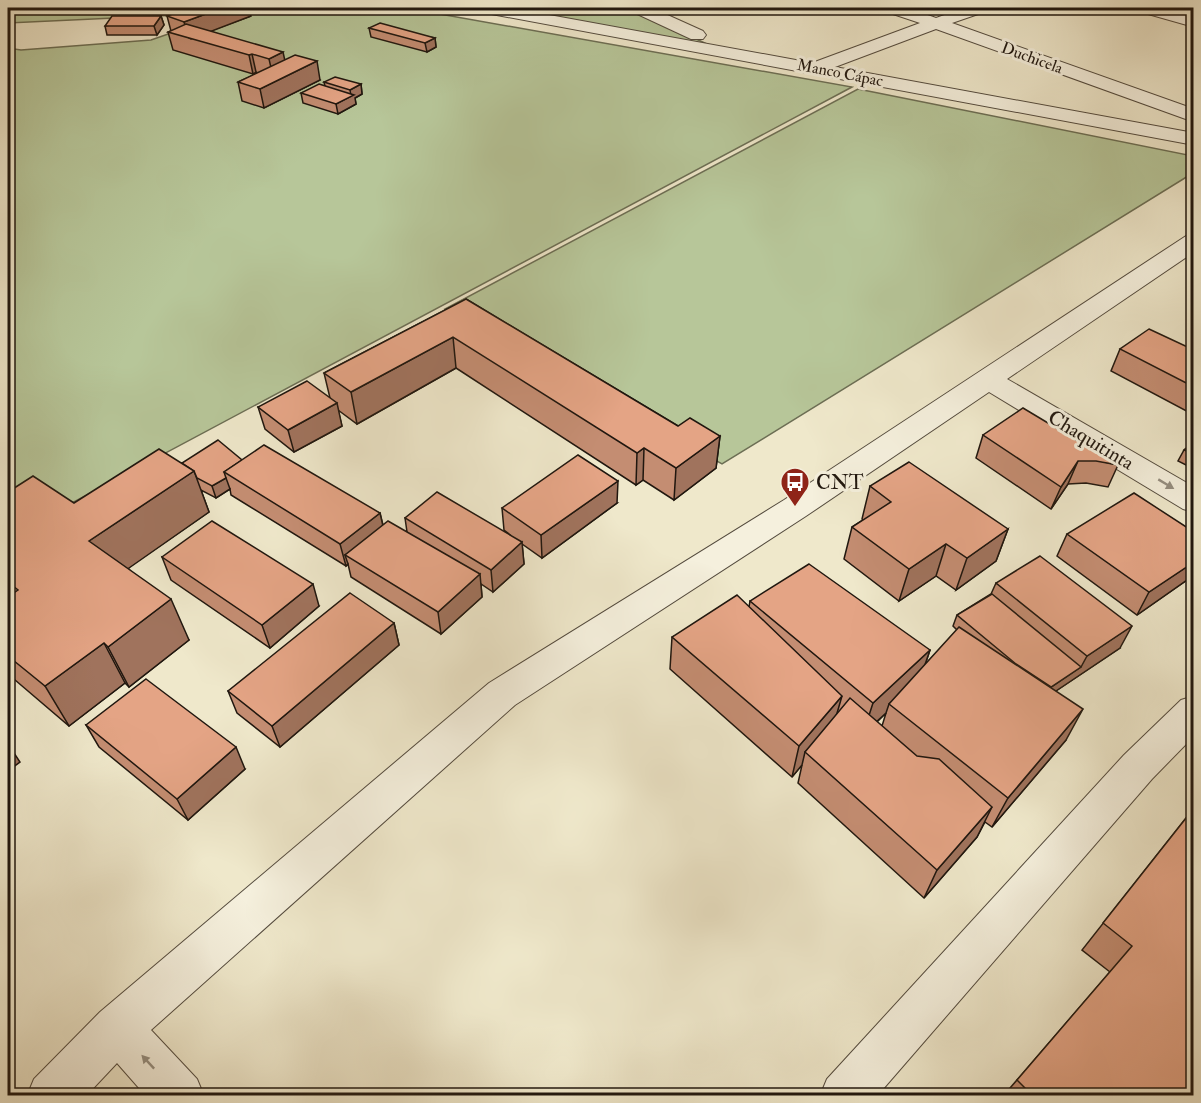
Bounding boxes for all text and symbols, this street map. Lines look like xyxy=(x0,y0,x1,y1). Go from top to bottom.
street label: Duchicela xyxy=(998,38,1066,79)
street label: Manco Cápac xyxy=(795,55,885,92)
street label: Chaquitinta xyxy=(1043,405,1139,476)
bus stop icon: CNT xyxy=(779,466,811,508)
place label: CNT xyxy=(816,470,864,495)
one-way arrow xyxy=(1158,479,1174,490)
one-way arrow xyxy=(142,1055,156,1069)

